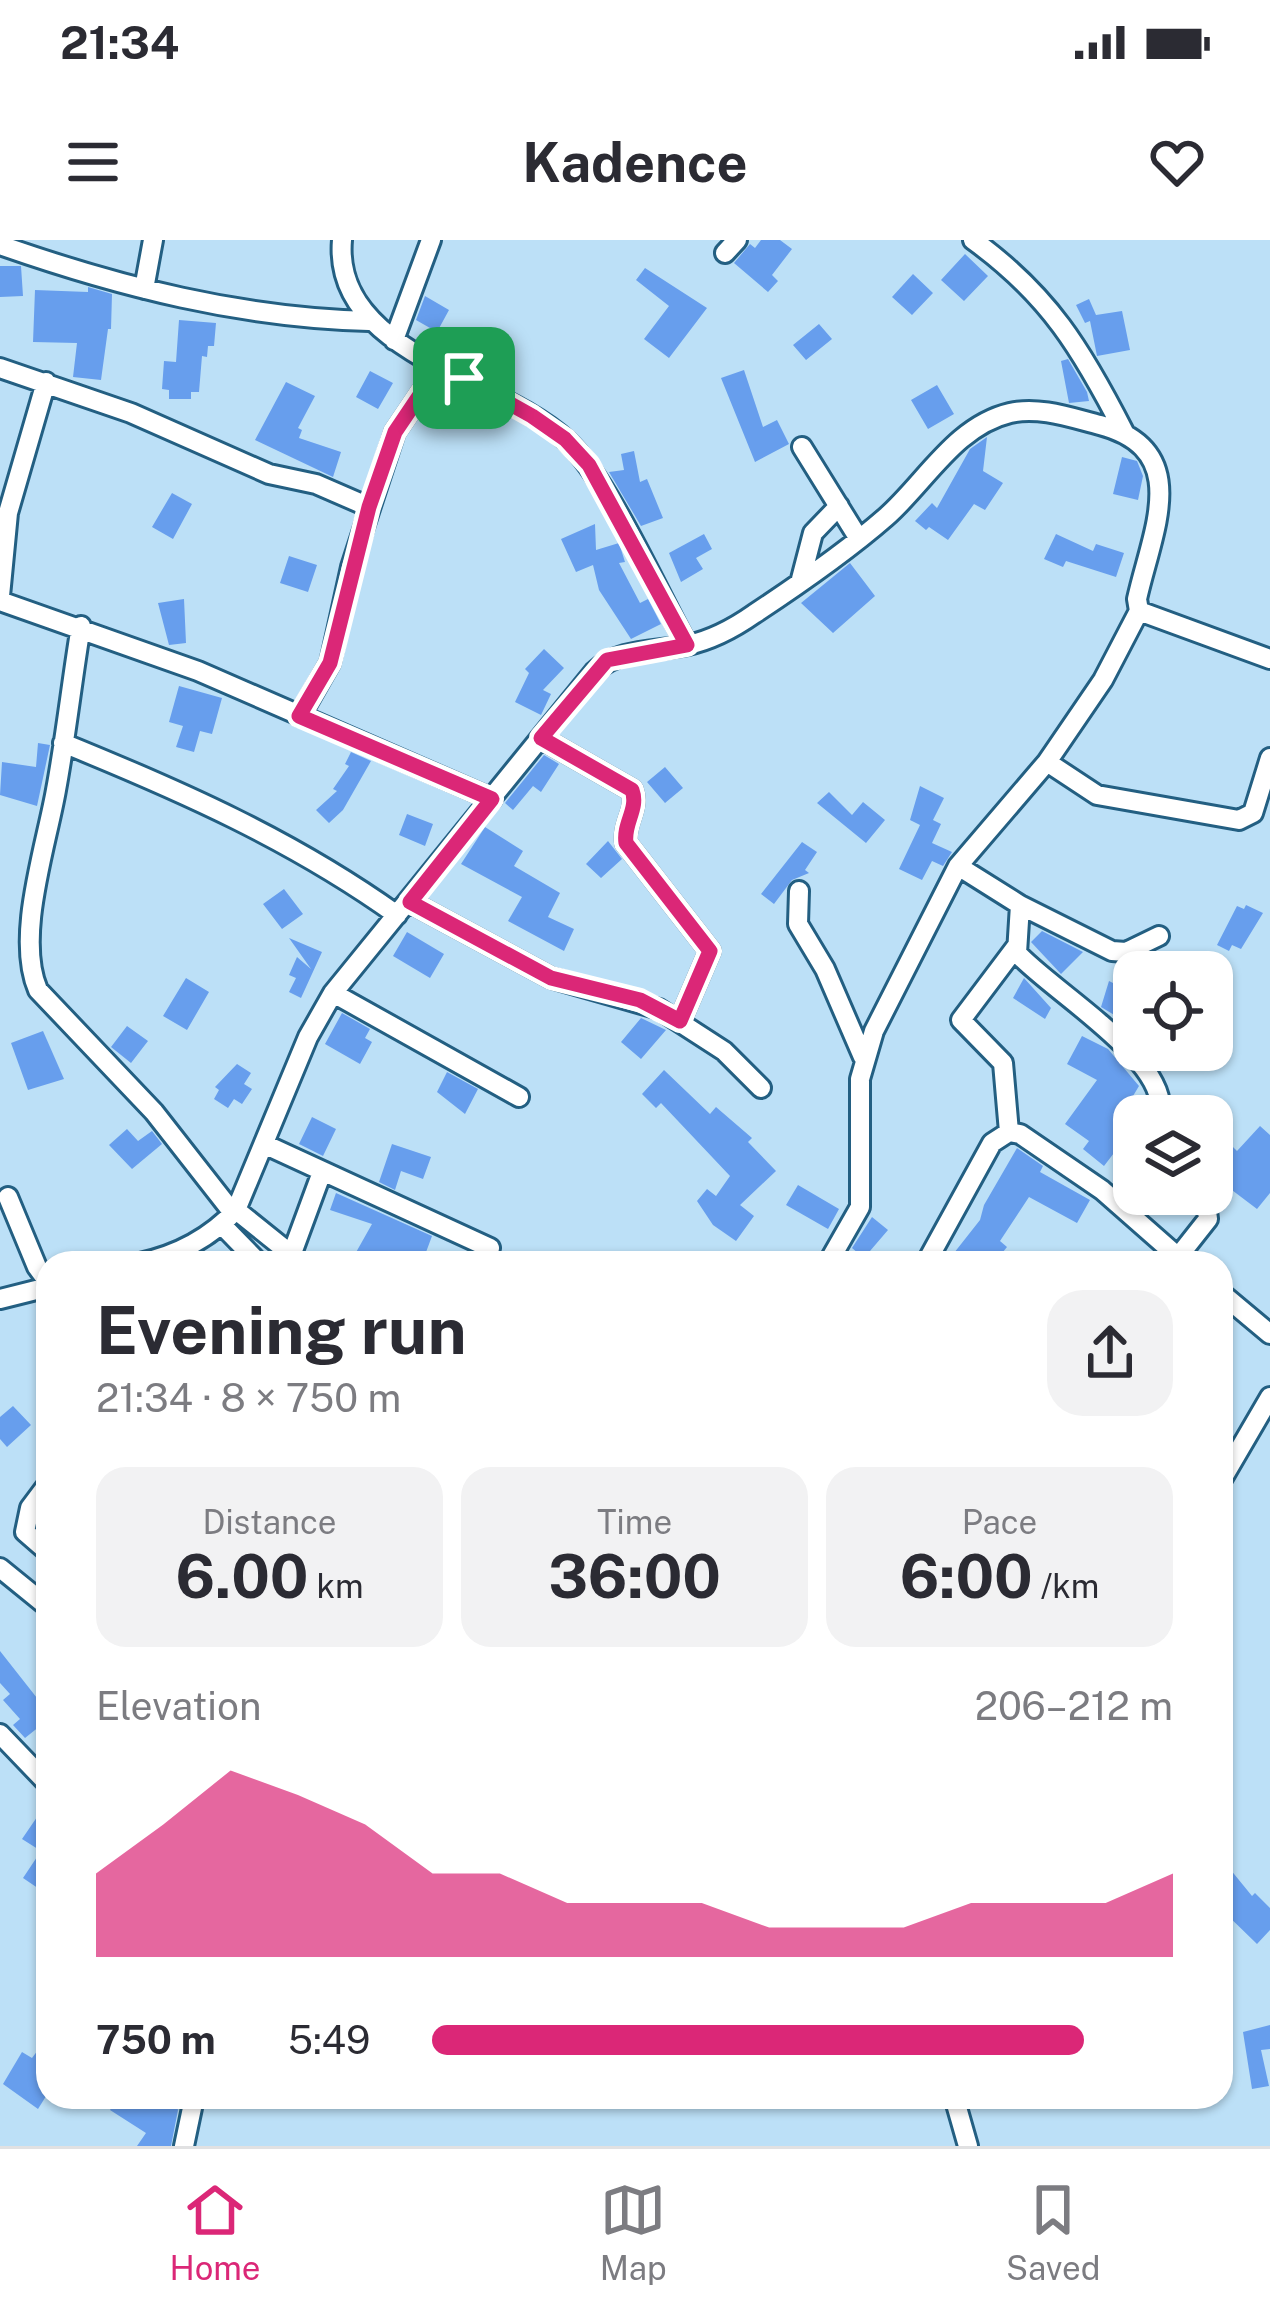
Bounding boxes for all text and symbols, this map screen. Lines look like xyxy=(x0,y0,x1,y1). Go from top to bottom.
text: 21:34 xyxy=(60,16,179,69)
icon: menu xyxy=(60,129,126,195)
icon: heart xyxy=(1144,129,1210,195)
text: Kadence xyxy=(522,131,748,194)
pin xyxy=(413,327,515,429)
icon: arrive xyxy=(431,345,497,411)
map controls xyxy=(1113,951,1233,1215)
button: locate xyxy=(1113,951,1233,1071)
button: layers xyxy=(1113,1095,1233,1215)
button: share xyxy=(1047,1290,1173,1416)
text: Evening run xyxy=(96,1291,467,1369)
text: 21:34 · 8 × 750 m xyxy=(96,1375,401,1421)
text: Distance xyxy=(203,1503,336,1541)
text: Time xyxy=(597,1503,672,1541)
text: Pace xyxy=(962,1503,1037,1541)
text: 6.00 xyxy=(175,1541,308,1612)
text: 36:00 xyxy=(548,1541,721,1612)
text: 6:00 xyxy=(900,1541,1033,1612)
text: km xyxy=(308,1567,364,1605)
text: /km xyxy=(1033,1567,1099,1605)
text: Elevation xyxy=(96,1683,262,1729)
text: 206–212 m xyxy=(975,1683,1173,1729)
text: 750 m xyxy=(96,2017,216,2063)
text: 5:49 xyxy=(288,2017,370,2063)
tab: Home xyxy=(170,2177,261,2287)
tab: Map xyxy=(600,2177,667,2287)
tab: Saved xyxy=(1006,2177,1100,2287)

